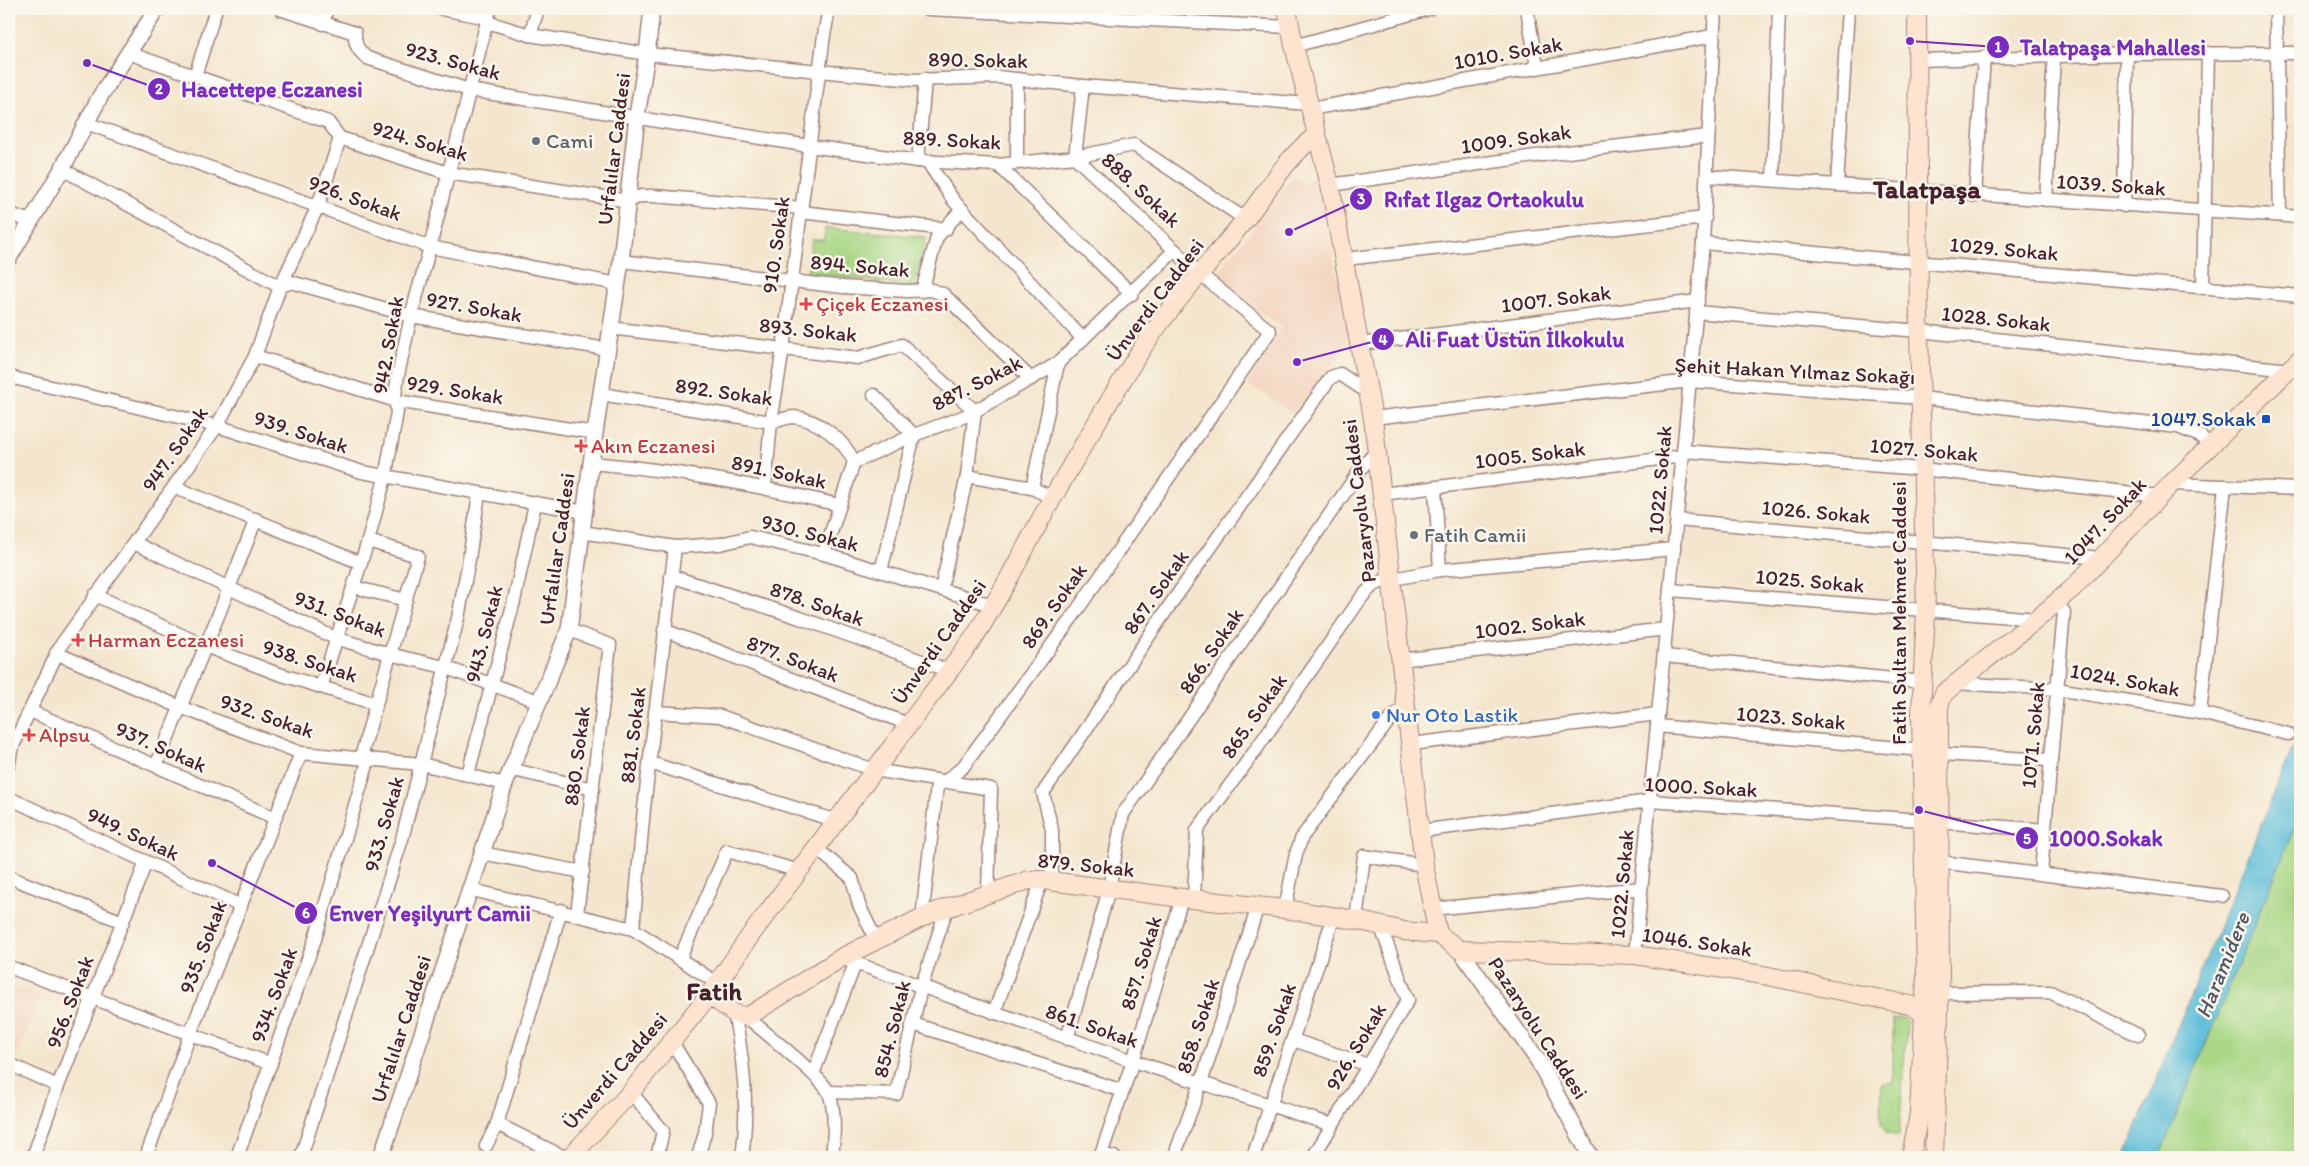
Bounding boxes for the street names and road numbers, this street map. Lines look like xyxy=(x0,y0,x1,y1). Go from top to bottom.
street label: 1010. Sokak xyxy=(1452,31,1564,74)
street label: 923. Sokak xyxy=(403,36,504,85)
street label: 890. Sokak xyxy=(928,46,1028,73)
street label: Urfalılar Caddesi xyxy=(592,71,635,227)
street label: 924. Sokak xyxy=(369,115,471,166)
street label: 1009. Sokak xyxy=(1459,118,1573,159)
street label: 889. Sokak xyxy=(902,124,1002,155)
street label: 888. Sokak xyxy=(1097,147,1186,233)
street label: 1039. Sokak xyxy=(2056,168,2167,201)
street label: 926. Sokak xyxy=(305,169,406,226)
street label: 910. Sokak xyxy=(756,194,795,295)
street label: 1029. Sokak xyxy=(1949,231,2060,266)
street label: Ünverdi Caddesi xyxy=(1100,233,1209,366)
street label: 894. Sokak xyxy=(809,249,911,282)
street label: 1007. Sokak xyxy=(1500,279,1613,318)
street label: 927. Sokak xyxy=(424,286,524,327)
street label: 942. Sokak xyxy=(367,294,408,396)
street label: 1028. Sokak xyxy=(1940,300,2052,337)
street label: 893. Sokak xyxy=(758,312,859,347)
street label: 887. Sokak xyxy=(928,349,1026,416)
street label: Şehit Hakan Yılmaz Sokağı xyxy=(1674,352,1916,389)
street label: 929. Sokak xyxy=(405,370,505,410)
street label: 892. Sokak xyxy=(674,372,775,411)
street label: 947. Sokak xyxy=(136,401,213,496)
street label: 939. Sokak xyxy=(251,405,352,459)
street label: Pazaryolu Caddesi xyxy=(1336,418,1381,584)
street label: 1022. Sokak xyxy=(1642,424,1677,535)
street label: 1027. Sokak xyxy=(1869,432,1979,467)
street label: 1005. Sokak xyxy=(1473,435,1587,474)
street label: 891. Sokak xyxy=(729,449,829,494)
street label: Urfalılar Caddesi xyxy=(533,471,580,627)
street label: 1047. Sokak xyxy=(2058,472,2152,569)
street label: Fatih Sultan Mehmet Caddesi xyxy=(1886,481,1911,745)
street label: 1026. Sokak xyxy=(1761,494,1872,529)
street label: 930. Sokak xyxy=(759,508,862,557)
street label: 867. Sokak xyxy=(1117,544,1194,639)
street label: 869. Sokak xyxy=(1015,558,1092,653)
street label: 1025. Sokak xyxy=(1755,563,1866,598)
street label: Ünverdi Caddesi xyxy=(886,574,991,709)
street label: 878. Sokak xyxy=(767,576,868,631)
street label: 943. Sokak xyxy=(459,582,508,685)
street label: 931. Sokak xyxy=(291,585,390,643)
street label: 866. Sokak xyxy=(1173,603,1249,698)
street label: 1002. Sokak xyxy=(1473,605,1587,644)
street label: 877. Sokak xyxy=(744,630,843,688)
street label: 938. Sokak xyxy=(260,633,361,688)
street label: 1024. Sokak xyxy=(2068,658,2182,701)
street label: 865. Sokak xyxy=(1215,668,1292,763)
street label: 1071. Sokak xyxy=(2015,680,2050,789)
street label: 881. Sokak xyxy=(614,685,651,785)
street label: 932. Sokak xyxy=(217,688,318,743)
street label: 1023. Sokak xyxy=(1735,700,1847,735)
street label: 880. Sokak xyxy=(558,704,595,807)
street label: 937. Sokak xyxy=(112,715,211,778)
street label: 1000. Sokak xyxy=(1644,771,1758,802)
street label: 933. Sokak xyxy=(358,773,409,875)
street label: 949. Sokak xyxy=(83,801,184,866)
street label: 1022. Sokak xyxy=(1604,828,1639,939)
street label: 879. Sokak xyxy=(1036,847,1136,882)
street label: 935. Sokak xyxy=(173,896,232,997)
street label: 857. Sokak xyxy=(1114,912,1167,1013)
street label: 1046. Sokak xyxy=(1640,921,1754,962)
street label: 934. Sokak xyxy=(245,944,302,1046)
street label: 956. Sokak xyxy=(40,952,99,1052)
street label: Urfalılar Caddesi xyxy=(365,952,436,1106)
street label: Pazaryolu Caddesi xyxy=(1483,952,1594,1104)
street label: 858. Sokak xyxy=(1170,975,1225,1076)
street label: 854. Sokak xyxy=(867,977,916,1080)
street label: 859. Sokak xyxy=(1246,979,1301,1080)
street label: 861. Sokak xyxy=(1042,998,1142,1053)
street label: 926. Sokak xyxy=(1320,998,1392,1095)
street label: Ünverdi Caddesi xyxy=(557,1007,672,1134)

